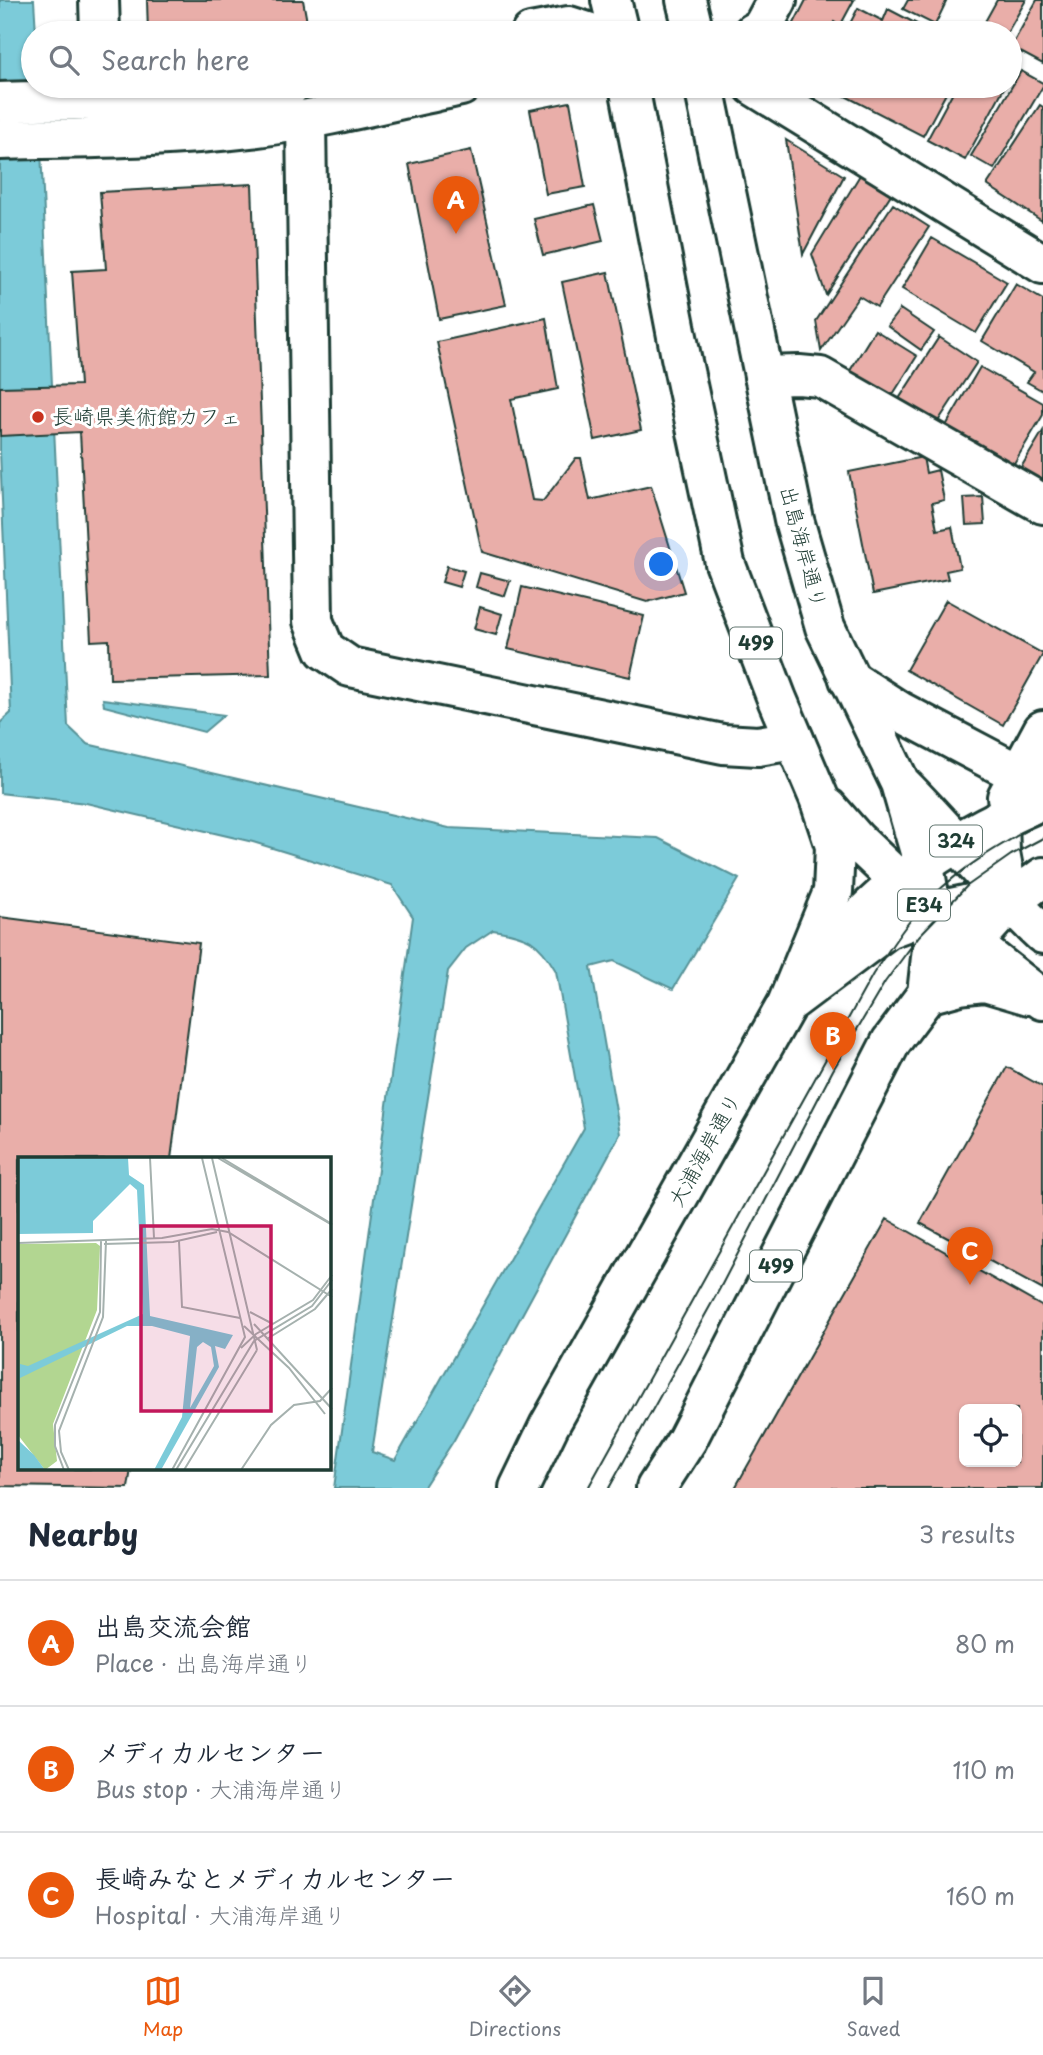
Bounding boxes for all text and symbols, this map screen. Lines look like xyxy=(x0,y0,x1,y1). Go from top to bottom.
search box xyxy=(21,21,1022,98)
text: Search here xyxy=(101,40,250,79)
icon: search xyxy=(45,41,83,79)
pin: A xyxy=(433,176,479,234)
place label: 長崎県美術館カフェ xyxy=(52,399,241,431)
marker: 長崎県美術館カフェ xyxy=(30,409,46,425)
street label: 出島海岸通り xyxy=(773,481,837,611)
your location xyxy=(644,547,678,581)
road number: 499 xyxy=(730,628,782,658)
road number: 324 xyxy=(930,826,982,856)
road number: E34 xyxy=(898,890,950,920)
pin: B xyxy=(810,1012,856,1070)
street label: 大浦海岸通り xyxy=(659,1086,748,1212)
inset map xyxy=(18,1157,331,1470)
pin: C xyxy=(947,1227,993,1285)
road number: 499 xyxy=(750,1250,802,1282)
map controls xyxy=(959,1404,1022,1467)
button: locate xyxy=(959,1404,1022,1467)
text: Nearby xyxy=(28,1511,138,1556)
text: 3 results xyxy=(919,1516,1015,1551)
text: 出島交流会館 xyxy=(95,1606,251,1645)
text: A xyxy=(42,1626,60,1661)
text: 80 m xyxy=(955,1626,1015,1661)
text: Place · 出島海岸通り xyxy=(95,1645,313,1680)
text: メディカルセンター xyxy=(95,1732,325,1771)
text: B xyxy=(43,1752,59,1787)
text: 110 m xyxy=(953,1752,1015,1787)
text: Bus stop · 大浦海岸通り xyxy=(95,1771,347,1806)
text: 長崎みなとメディカルセンター xyxy=(95,1858,455,1897)
text: C xyxy=(42,1878,60,1913)
text: 160 m xyxy=(946,1878,1015,1913)
text: Hospital · 大浦海岸通り xyxy=(95,1897,347,1932)
tab: Map xyxy=(143,1972,183,2042)
tab: Directions xyxy=(469,1972,561,2042)
tab: Saved xyxy=(846,1972,900,2042)

